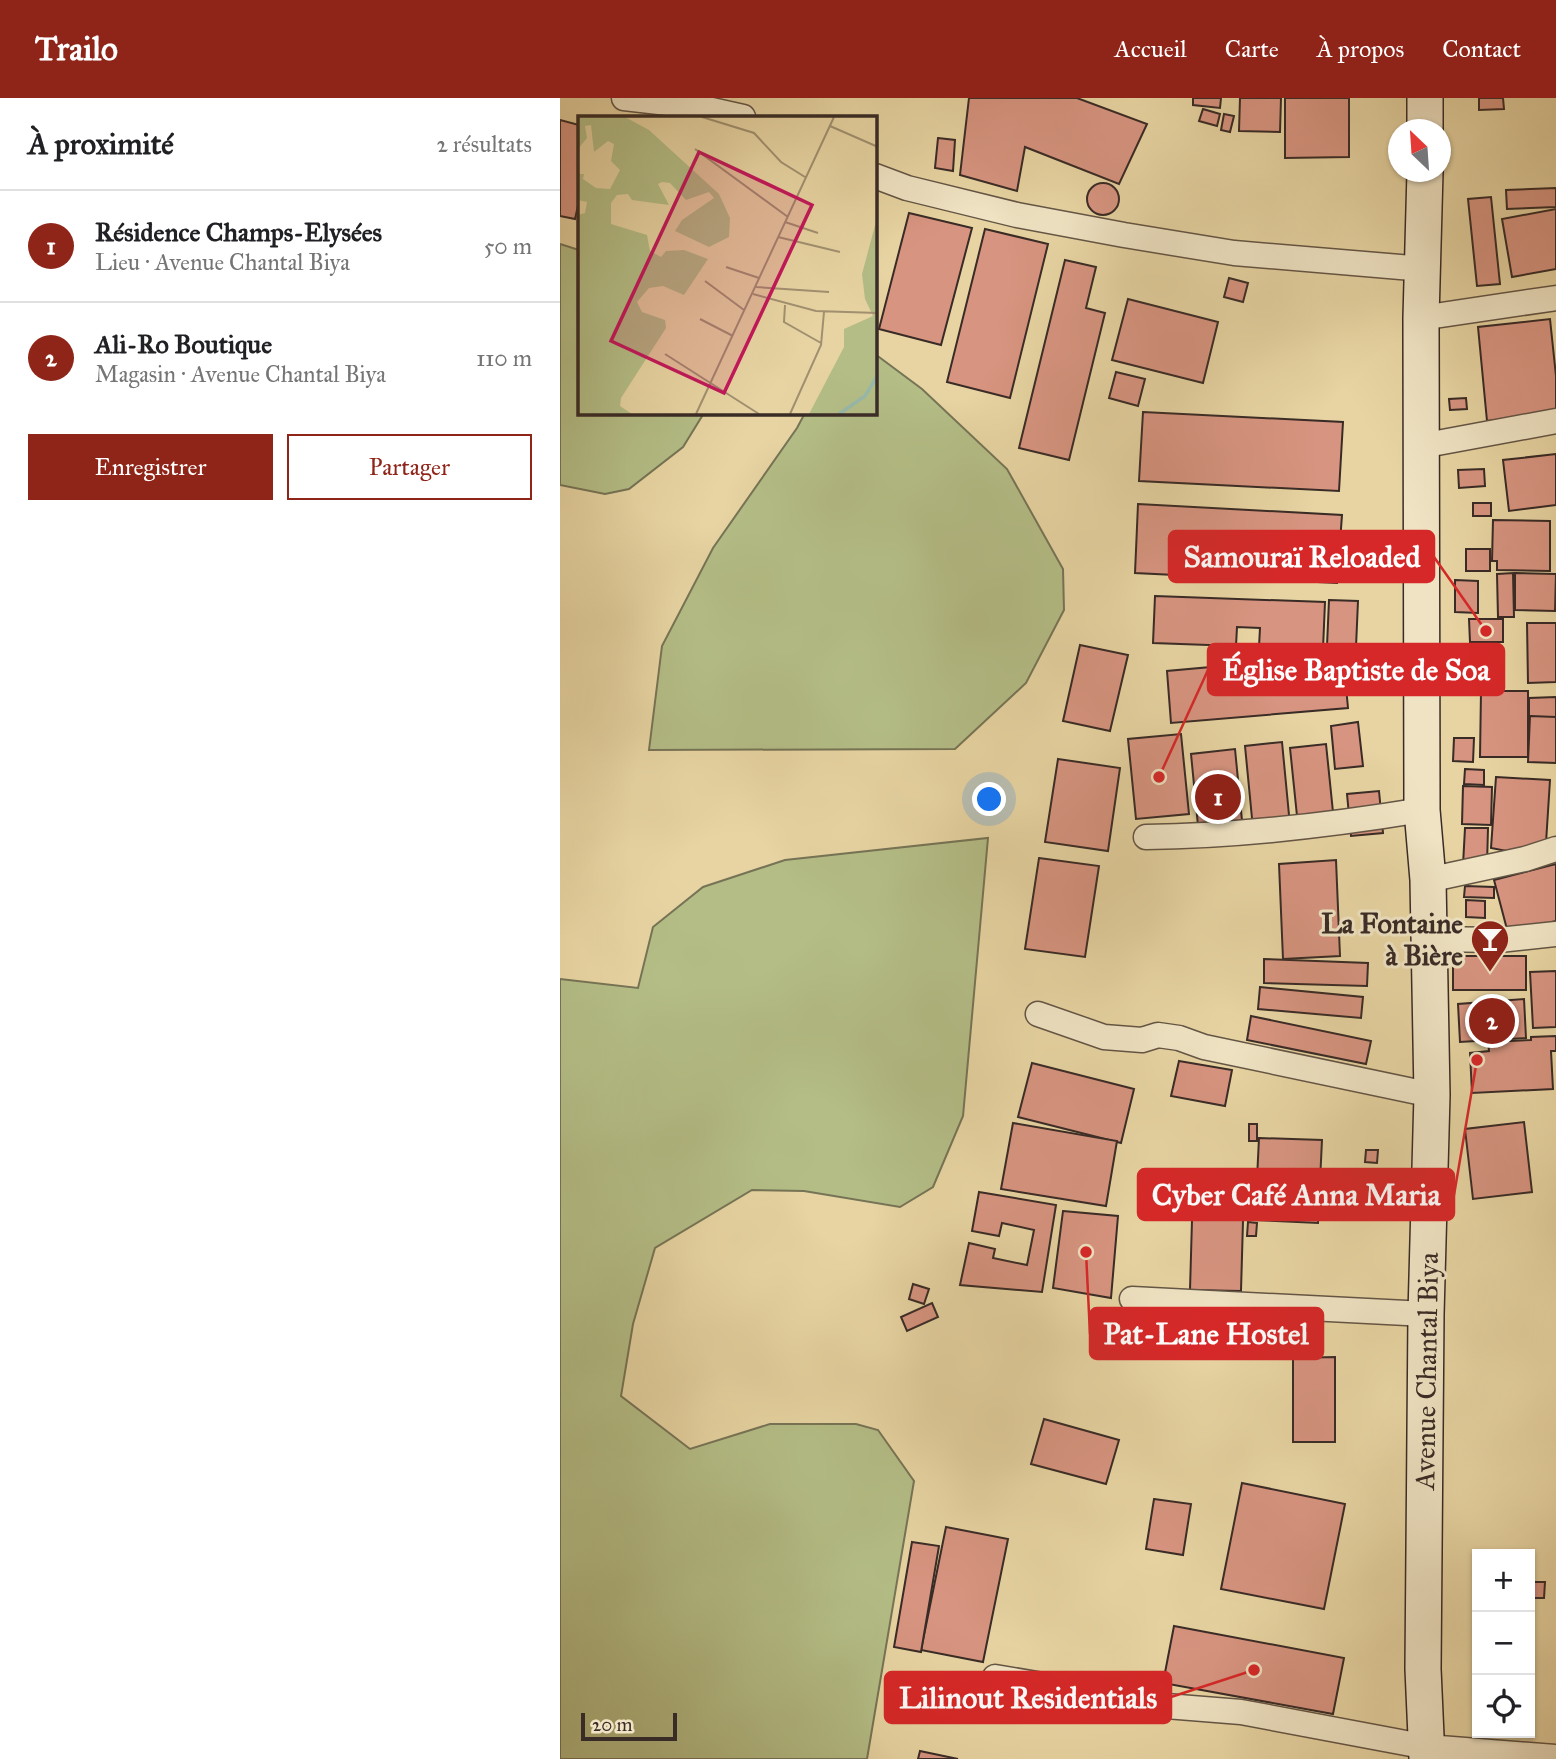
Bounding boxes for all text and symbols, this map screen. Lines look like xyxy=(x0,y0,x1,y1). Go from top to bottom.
text: Trailo xyxy=(35,29,118,69)
text: Accueil xyxy=(1115,34,1187,64)
text: Carte xyxy=(1225,34,1279,64)
text: À propos xyxy=(1317,34,1404,64)
text: Contact xyxy=(1442,34,1521,64)
inset map xyxy=(578,116,877,415)
north arrow xyxy=(1388,119,1451,182)
text: À proximité xyxy=(28,126,174,162)
text: 2 résultats xyxy=(436,130,532,158)
text: Résidence Champs-Elysées xyxy=(95,216,382,248)
text: 1 xyxy=(46,232,56,260)
text: 50 m xyxy=(484,232,532,260)
text: Lieu · Avenue Chantal Biya xyxy=(95,248,350,276)
text: Ali-Ro Boutique xyxy=(95,328,272,360)
text: 2 xyxy=(45,344,57,372)
text: 110 m xyxy=(476,344,532,372)
text: Magasin · Avenue Chantal Biya xyxy=(95,360,386,388)
button: Enregistrer xyxy=(28,434,273,500)
button: Partager xyxy=(287,434,532,500)
callout: Samouraï Reloaded xyxy=(1169,531,1434,582)
text: Samouraï Reloaded xyxy=(1183,539,1421,575)
callout: Église Baptiste de Soa xyxy=(1208,644,1504,695)
text: Église Baptiste de Soa xyxy=(1222,651,1491,688)
pin: 1 xyxy=(1195,771,1241,823)
your location xyxy=(972,782,1006,816)
place label: La Fontaine à Bière xyxy=(1321,906,1463,973)
bar icon: La Fontaine à Bière xyxy=(1469,918,1511,973)
pin: 2 xyxy=(1469,995,1515,1047)
callout: Cyber Café Anna Maria xyxy=(1138,1169,1454,1220)
text: Cyber Café Anna Maria xyxy=(1152,1177,1442,1213)
street label: Avenue Chantal Biya xyxy=(1407,1252,1446,1491)
callout: Pat-Lane Hostel xyxy=(1090,1308,1323,1359)
text: Pat-Lane Hostel xyxy=(1103,1316,1310,1352)
map controls xyxy=(1472,1549,1535,1738)
button: + xyxy=(1472,1549,1535,1612)
button: − xyxy=(1472,1612,1535,1675)
callout: Lilinout Residentials xyxy=(885,1672,1171,1723)
button: locate xyxy=(1472,1675,1535,1738)
text: Lilinout Residentials xyxy=(899,1680,1157,1716)
scale bar xyxy=(581,1710,677,1742)
text: 20 m xyxy=(592,1713,633,1736)

